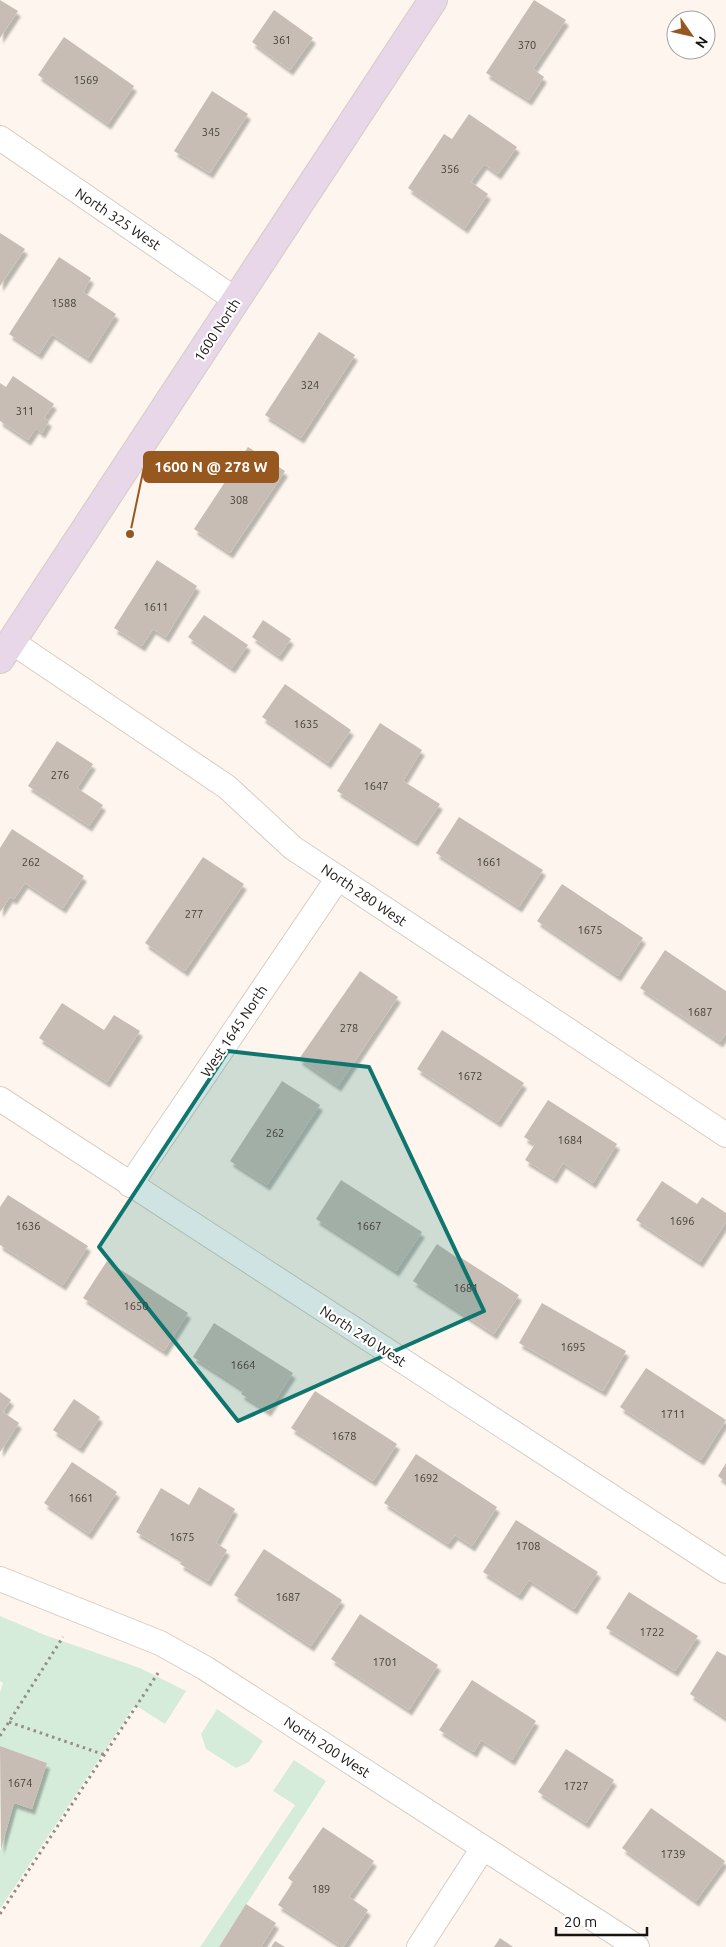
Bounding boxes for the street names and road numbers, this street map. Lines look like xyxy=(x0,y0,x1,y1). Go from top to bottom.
street label: North 325 West xyxy=(72,185,164,254)
street label: 1600 North xyxy=(191,296,243,364)
street label: North 280 West xyxy=(318,861,410,930)
street label: West 1645 North xyxy=(197,982,271,1080)
street label: North 240 West xyxy=(317,1302,409,1370)
street label: North 200 West xyxy=(281,1713,373,1781)

